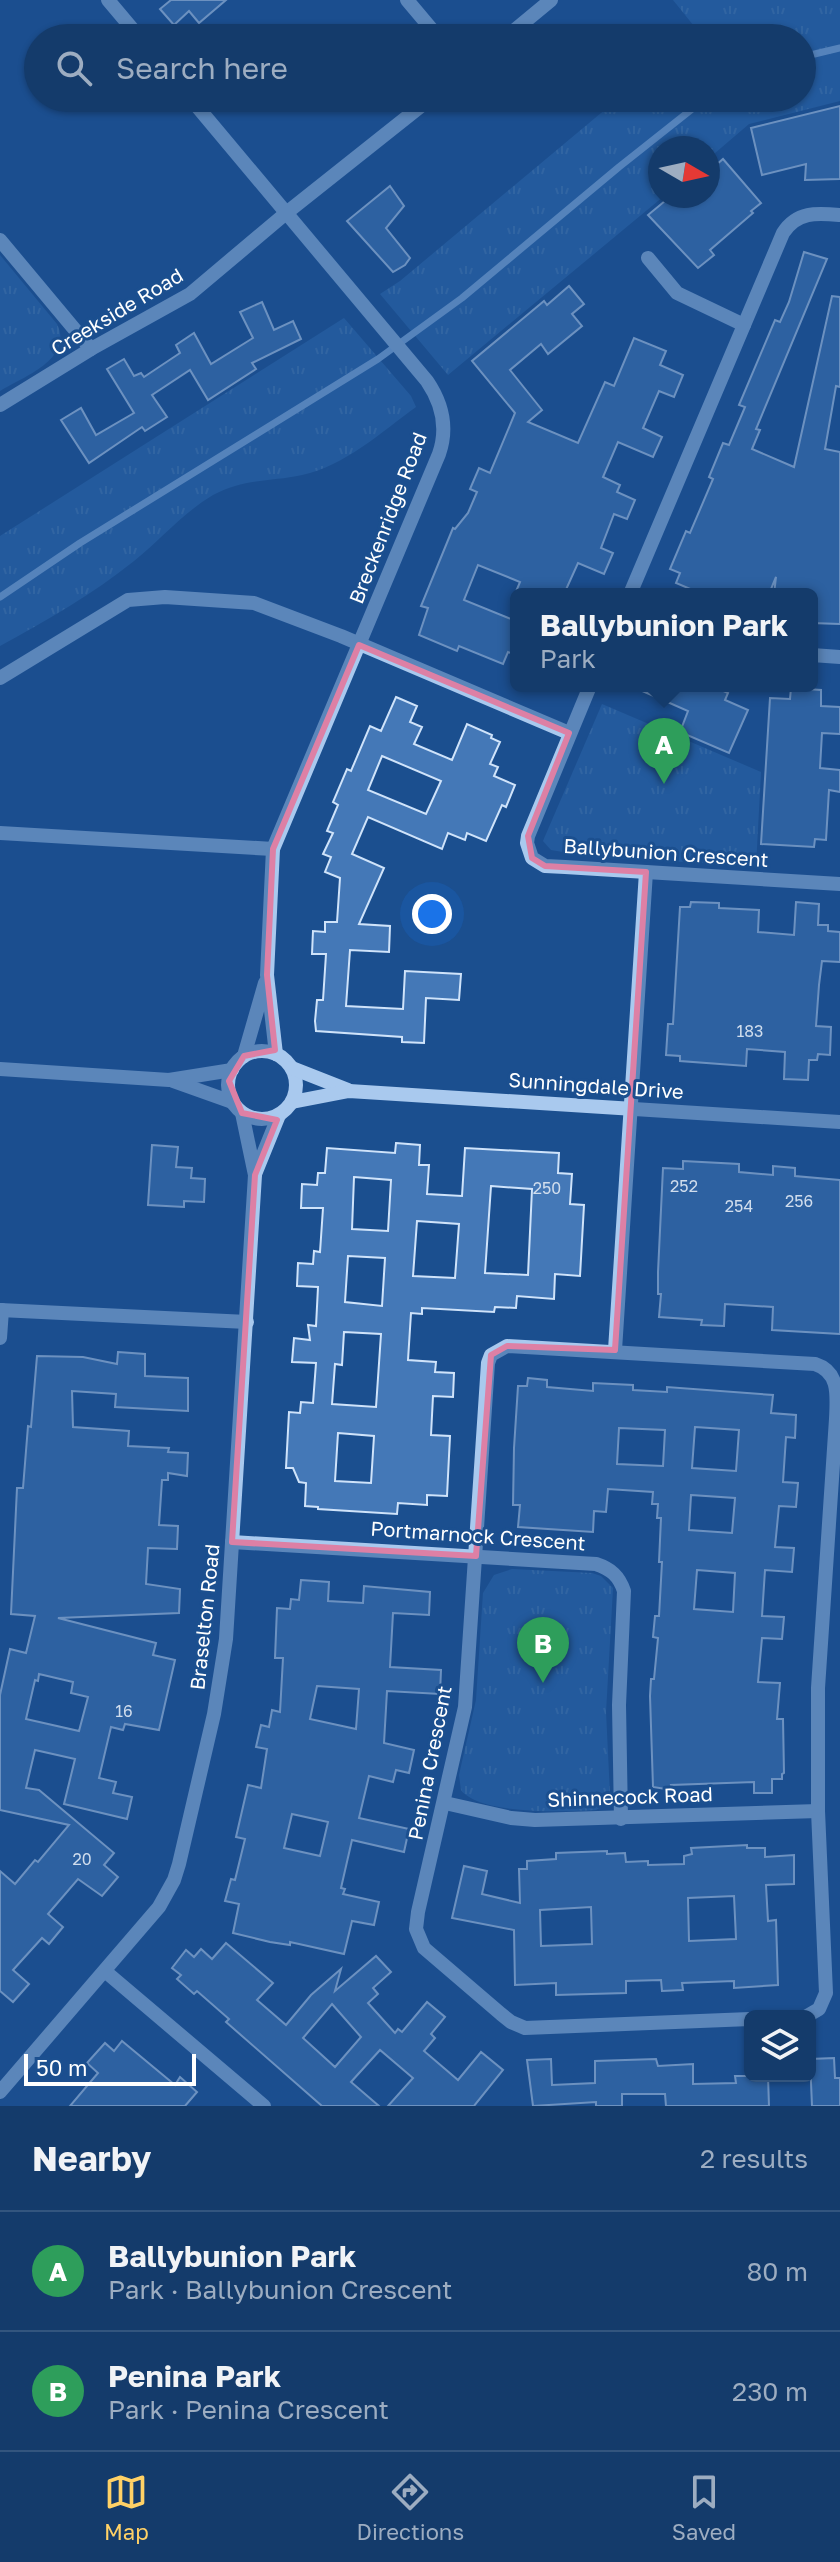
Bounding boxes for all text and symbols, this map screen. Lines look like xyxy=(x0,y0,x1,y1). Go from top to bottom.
search box xyxy=(24,24,816,112)
icon: search xyxy=(52,46,96,90)
text: Search here xyxy=(116,50,288,86)
north arrow xyxy=(648,136,720,208)
street label: Creekside Road xyxy=(46,262,187,360)
street label: Breckenridge Road xyxy=(343,429,431,607)
popup xyxy=(510,588,818,692)
text: Ballybunion Park xyxy=(540,607,788,643)
text: Park xyxy=(540,643,596,674)
pin: A xyxy=(638,718,690,784)
street label: Ballybunion Crescent xyxy=(563,833,769,871)
your location xyxy=(412,894,452,934)
house number: 183 xyxy=(737,1021,763,1041)
street label: Sunningdale Drive xyxy=(508,1067,684,1103)
house number: 252 xyxy=(670,1176,698,1196)
house number: 250 xyxy=(533,1178,561,1198)
house number: 256 xyxy=(785,1191,813,1211)
house number: 254 xyxy=(725,1196,753,1216)
street label: Portmarnock Crescent xyxy=(370,1516,586,1554)
street label: Braselton Road xyxy=(184,1543,224,1691)
pin: B xyxy=(517,1617,569,1683)
street label: Penina Crescent xyxy=(402,1684,456,1842)
house number: 16 xyxy=(115,1701,133,1721)
street label: Shinnecock Road xyxy=(547,1781,713,1811)
house number: 20 xyxy=(72,1849,92,1869)
map controls xyxy=(744,2010,816,2082)
button: layers xyxy=(744,2010,816,2082)
scale bar xyxy=(24,2050,196,2086)
text: 50 m xyxy=(36,2054,87,2081)
text: Nearby xyxy=(32,2138,152,2178)
text: 2 results xyxy=(700,2143,808,2174)
text: Ballybunion Park xyxy=(108,2238,357,2274)
text: A xyxy=(49,2256,67,2287)
text: 80 m xyxy=(747,2256,808,2287)
text: Park · Ballybunion Crescent xyxy=(108,2274,452,2305)
text: Penina Park xyxy=(108,2358,281,2394)
text: B xyxy=(49,2376,67,2407)
text: 230 m xyxy=(732,2376,808,2407)
text: Park · Penina Crescent xyxy=(108,2394,389,2425)
tab: Map xyxy=(104,2470,149,2545)
tab: Directions xyxy=(357,2470,464,2545)
tab: Saved xyxy=(672,2470,736,2545)

